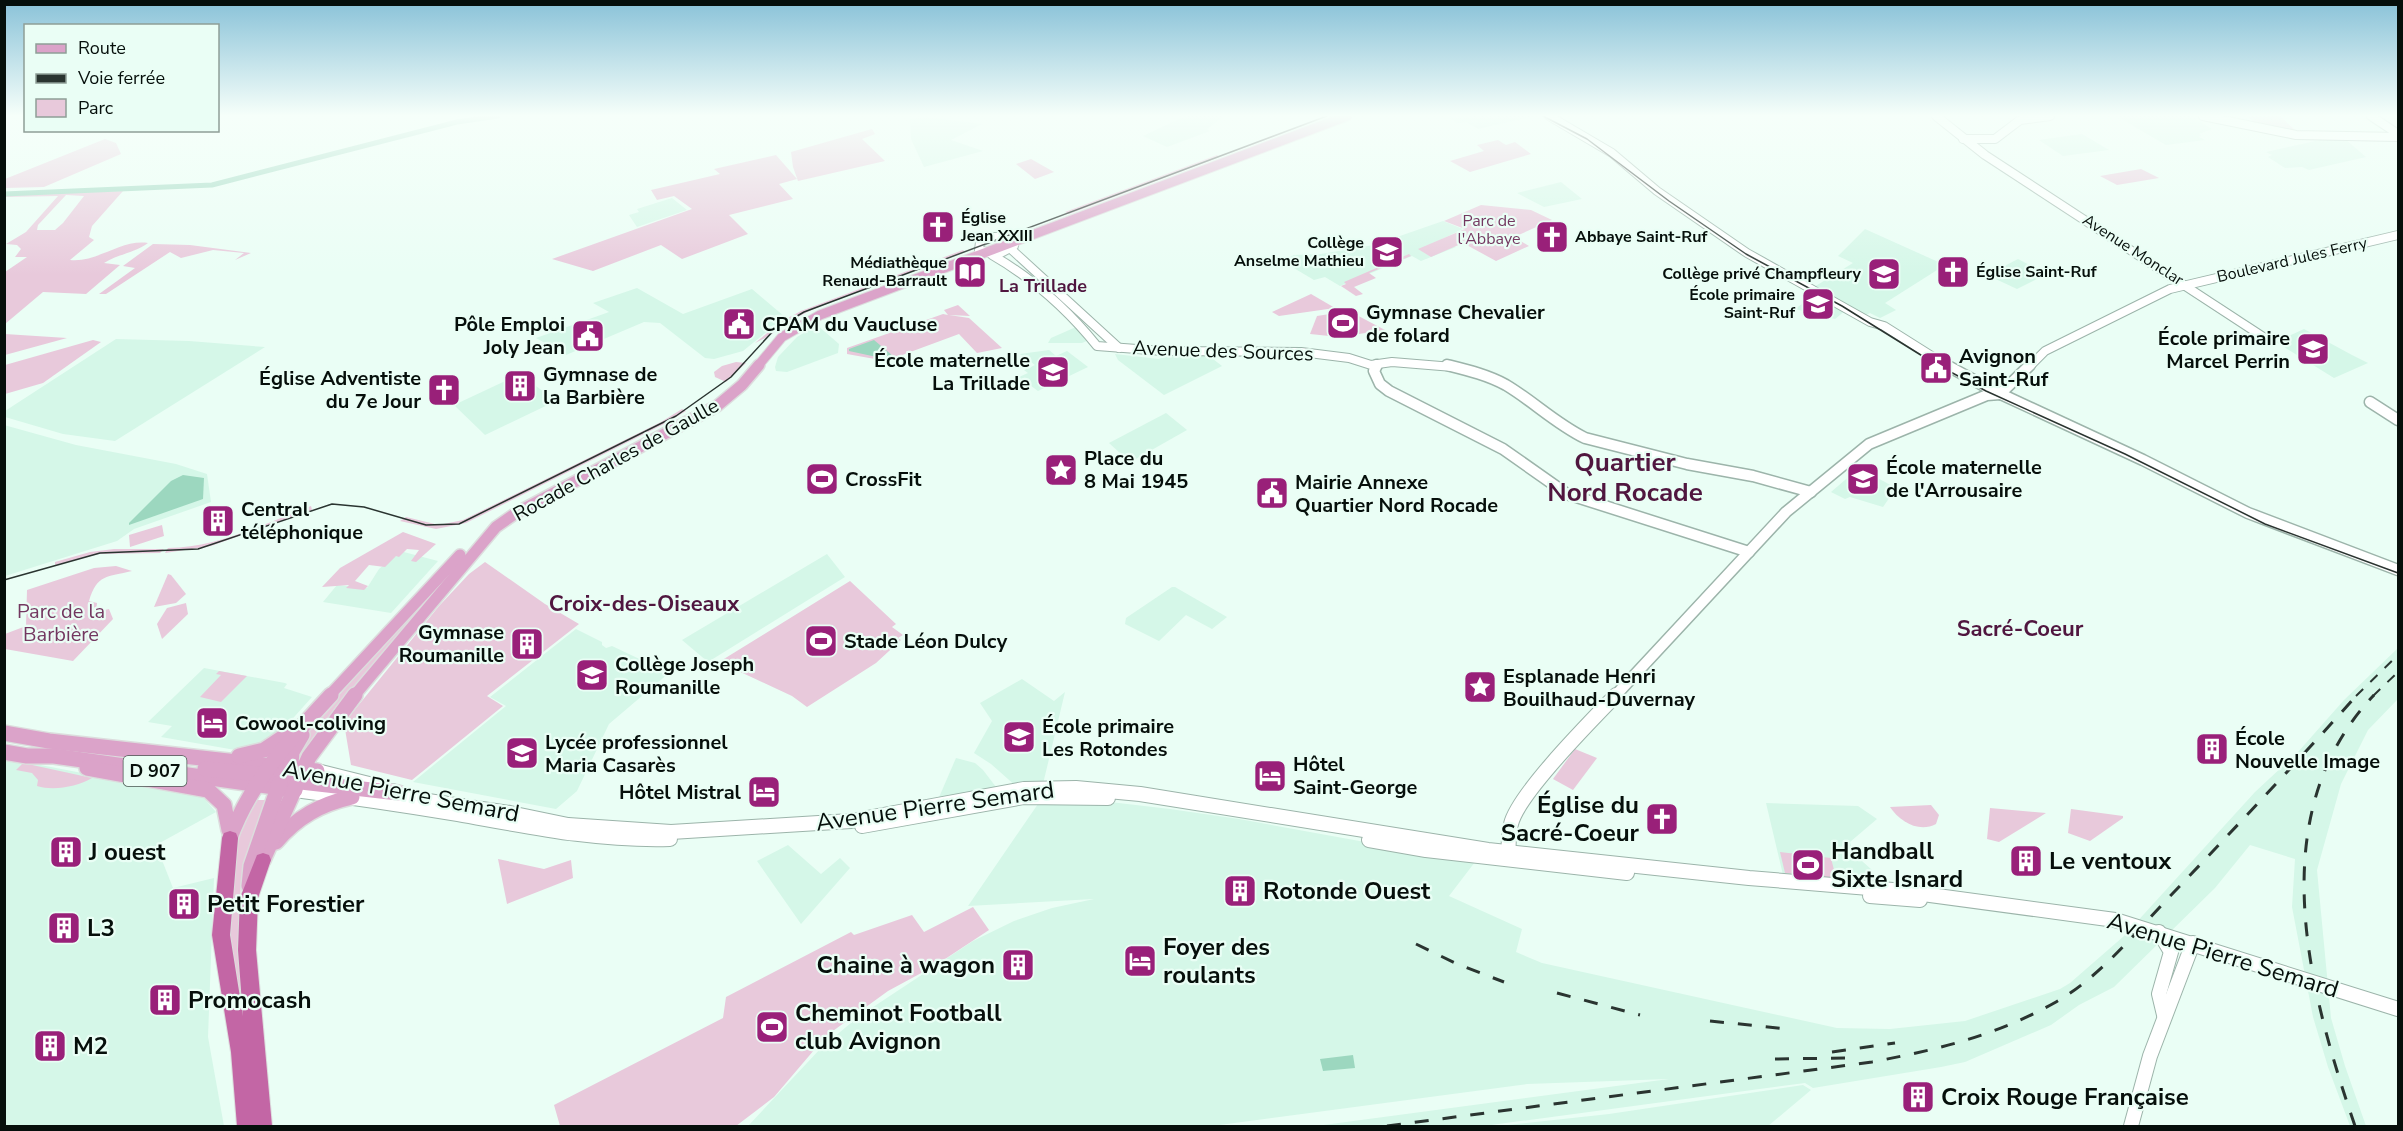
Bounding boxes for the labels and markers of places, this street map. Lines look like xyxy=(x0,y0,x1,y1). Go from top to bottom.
place label: Église Jean XXIII xyxy=(960,207,1033,247)
church icon: Église Jean XXIII xyxy=(920,209,956,245)
church icon: Abbaye Saint-Ruf xyxy=(1534,219,1570,255)
place label: Abbaye Saint-Ruf xyxy=(1575,226,1709,248)
place label: Collège Anselme Mathieu xyxy=(1234,232,1364,272)
school or university icon: Collège Anselme Mathieu xyxy=(1369,234,1405,270)
place label: Médiathèque Renaud-Barrault xyxy=(822,252,948,292)
library icon: Médiathèque Renaud-Barrault xyxy=(952,254,988,290)
church icon: Église Saint-Ruf xyxy=(1935,254,1971,290)
school or university icon: Collège privé Champfleury xyxy=(1866,256,1902,292)
place label: Église Saint-Ruf xyxy=(1976,261,2098,283)
place label: Collège privé Champfleury xyxy=(1662,263,1862,285)
place label: École primaire Saint-Ruf xyxy=(1689,284,1796,324)
school or university icon: École primaire Saint-Ruf xyxy=(1800,286,1836,322)
place label: Gymnase Chevalier de folard xyxy=(1366,299,1545,349)
sports icon: Gymnase Chevalier de folard xyxy=(1325,305,1361,341)
public building icon: CPAM du Vaucluse xyxy=(721,306,757,342)
place label: Pôle Emploi Joly Jean xyxy=(454,311,565,361)
place label: CPAM du Vaucluse xyxy=(762,311,938,338)
public building icon: Pôle Emploi Joly Jean xyxy=(570,318,606,354)
place label: École primaire Marcel Perrin xyxy=(2158,325,2290,375)
school or university icon: École primaire Marcel Perrin xyxy=(2295,331,2331,367)
place label: Avignon Saint-Ruf xyxy=(1959,343,2049,393)
place label: École maternelle La Trillade xyxy=(874,347,1030,397)
public building icon: Avignon Saint-Ruf xyxy=(1918,350,1954,386)
school or university icon: École maternelle La Trillade xyxy=(1035,354,1071,390)
place label: Gymnase de la Barbière xyxy=(543,361,657,411)
place label: Église Adventiste du 7e Jour xyxy=(259,365,421,415)
building icon: Gymnase de la Barbière xyxy=(502,368,538,404)
church icon: Église Adventiste du 7e Jour xyxy=(426,372,462,408)
place label: Place du 8 Mai 1945 xyxy=(1084,445,1188,495)
place icon: Place du 8 Mai 1945 xyxy=(1043,452,1079,488)
place label: École maternelle de l'Arrousaire xyxy=(1886,454,2042,504)
sports icon: CrossFit xyxy=(804,461,840,497)
school or university icon: École maternelle de l'Arrousaire xyxy=(1845,461,1881,497)
place label: CrossFit xyxy=(845,466,922,493)
place label: Mairie Annexe Quartier Nord Rocade xyxy=(1295,469,1498,519)
public building icon: Mairie Annexe Quartier Nord Rocade xyxy=(1254,475,1290,511)
place label: Central téléphonique xyxy=(241,496,363,546)
building icon: Central téléphonique xyxy=(200,503,236,539)
place label: Gymnase Roumanille xyxy=(399,619,504,669)
sports icon: Stade Léon Dulcy xyxy=(803,623,839,659)
building icon: Gymnase Roumanille xyxy=(509,626,545,662)
place label: Stade Léon Dulcy xyxy=(844,628,1008,655)
place label: Collège Joseph Roumanille xyxy=(615,651,754,701)
school or university icon: Collège Joseph Roumanille xyxy=(574,657,610,693)
place label: Esplanade Henri Bouilhaud-Duvernay xyxy=(1503,663,1696,713)
place icon: Esplanade Henri Bouilhaud-Duvernay xyxy=(1462,669,1498,705)
hotel icon: Cowool-coliving xyxy=(194,705,230,741)
place label: Cowool-coliving xyxy=(235,710,386,737)
place label: École primaire Les Rotondes xyxy=(1042,713,1174,763)
school or university icon: École primaire Les Rotondes xyxy=(1001,719,1037,755)
place label: École Nouvelle Image xyxy=(2235,725,2380,775)
place label: Lycée professionnel Maria Casarès xyxy=(545,729,728,779)
building icon: École Nouvelle Image xyxy=(2194,731,2230,767)
school or university icon: Lycée professionnel Maria Casarès xyxy=(504,735,540,771)
place label: Hôtel Saint-George xyxy=(1293,751,1417,801)
hotel icon: Hôtel Saint-George xyxy=(1252,758,1288,794)
hotel icon: Hôtel Mistral xyxy=(746,774,782,810)
place label: Hôtel Mistral xyxy=(619,779,742,806)
place label: Église du Sacré-Coeur xyxy=(1501,789,1640,849)
church icon: Église du Sacré-Coeur xyxy=(1644,801,1680,837)
building icon: J ouest xyxy=(48,834,84,870)
place label: Handball Sixte Isnard xyxy=(1831,835,1963,895)
place label: J ouest xyxy=(88,836,166,868)
building icon: Le ventoux xyxy=(2008,843,2044,879)
place label: Le ventoux xyxy=(2049,845,2172,877)
sports icon: Handball Sixte Isnard xyxy=(1790,847,1826,883)
building icon: Rotonde Ouest xyxy=(1222,873,1258,909)
place label: Rotonde Ouest xyxy=(1263,875,1431,907)
building icon: Petit Forestier xyxy=(166,886,202,922)
place label: Petit Forestier xyxy=(207,888,365,920)
building icon: L3 xyxy=(46,910,82,946)
place label: L3 xyxy=(87,912,115,944)
place label: Foyer des roulants xyxy=(1163,931,1270,991)
hotel icon: Foyer des roulants xyxy=(1122,943,1158,979)
building icon: Chaine à wagon xyxy=(1000,947,1036,983)
place label: Chaine à wagon xyxy=(817,949,995,981)
building icon: Promocash xyxy=(147,982,183,1018)
place label: Promocash xyxy=(188,984,311,1016)
place label: Cheminot Football club Avignon xyxy=(795,997,1002,1057)
sports icon: Cheminot Football club Avignon xyxy=(754,1009,790,1045)
building icon: M2 xyxy=(32,1028,68,1064)
place label: M2 xyxy=(73,1030,108,1062)
building icon: Croix Rouge Française xyxy=(1900,1079,1936,1115)
place label: Croix Rouge Française xyxy=(1941,1081,2189,1113)

